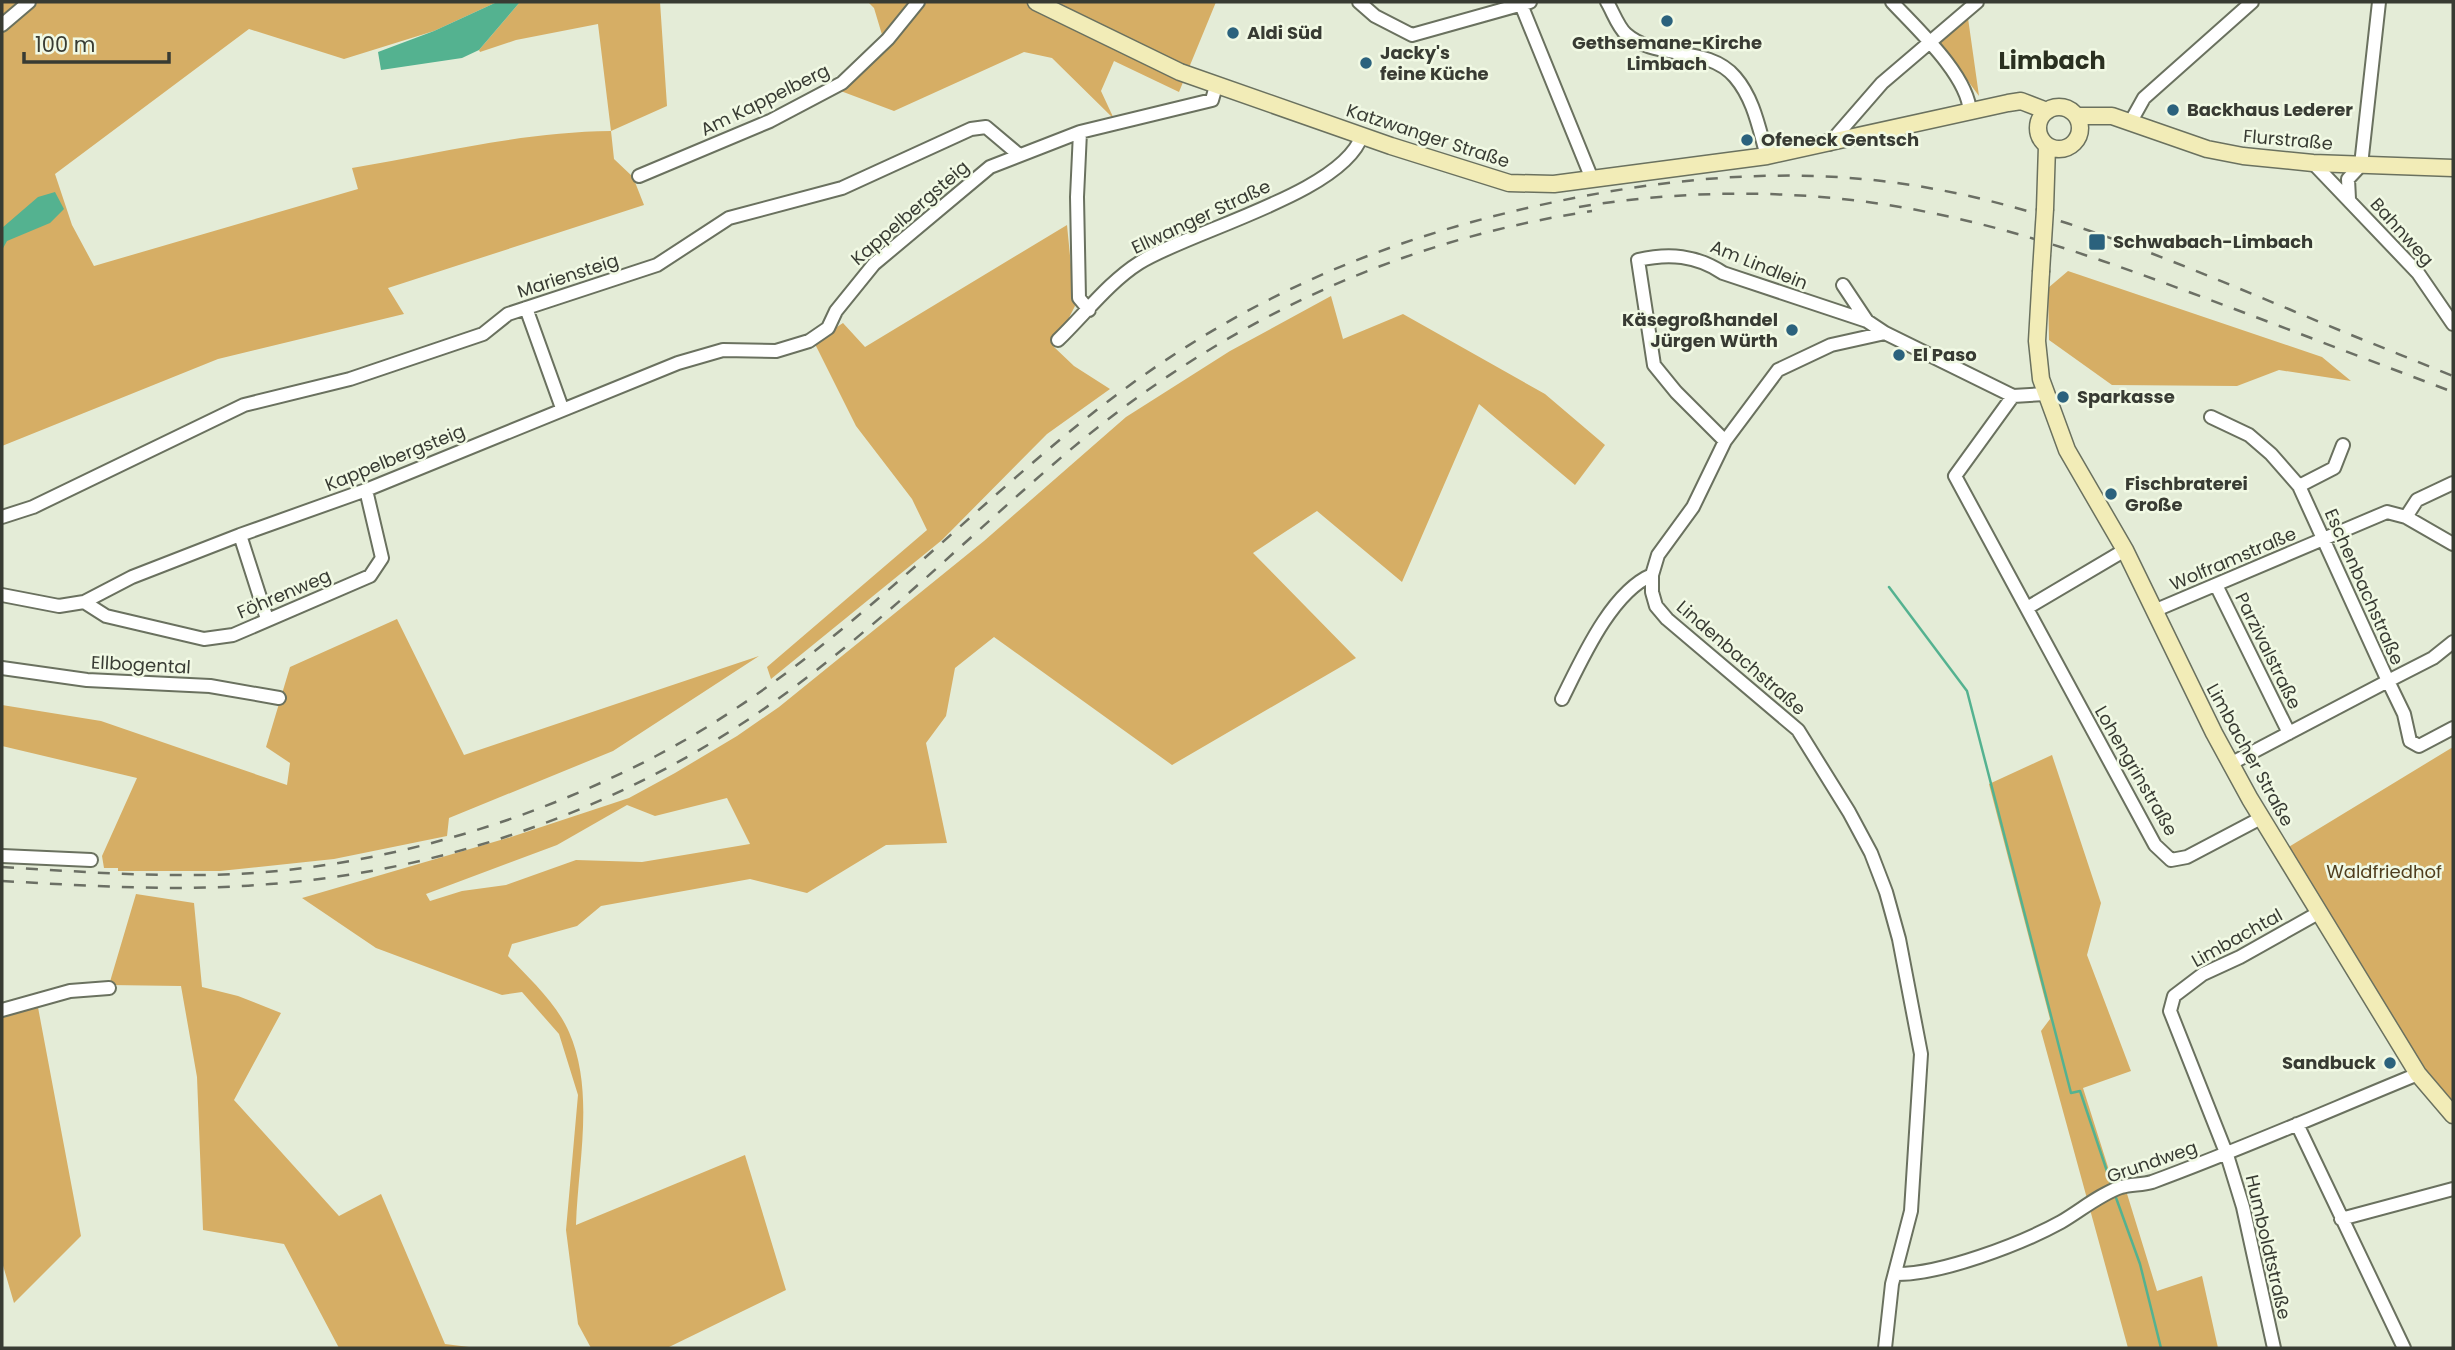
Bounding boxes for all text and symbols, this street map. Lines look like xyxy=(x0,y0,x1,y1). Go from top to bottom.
marker: Gethsemane-Kirche Limbach xyxy=(1659,13,1675,29)
place label: Aldi Süd xyxy=(1247,20,1322,45)
scale bar xyxy=(24,21,170,65)
marker: Aldi Süd xyxy=(1225,25,1241,41)
text: 100 m xyxy=(35,30,95,59)
place label: Gethsemane-Kirche Limbach xyxy=(1572,30,1762,76)
place label: Jacky's feine Küche xyxy=(1380,40,1489,86)
district label: Limbach xyxy=(1998,44,2106,77)
marker: Jacky's feine Küche xyxy=(1358,55,1374,71)
street label: Am Kappelberg xyxy=(696,58,833,142)
street label: Katzwanger Straße xyxy=(1343,97,1513,174)
place label: Backhaus Lederer xyxy=(2187,97,2353,122)
marker: Backhaus Lederer xyxy=(2165,102,2181,118)
street label: Flurstraße xyxy=(2242,123,2334,156)
place label: Ofeneck Gentsch xyxy=(1761,127,1919,152)
marker: Ofeneck Gentsch xyxy=(1739,132,1755,148)
street label: Kappelbergsteig xyxy=(845,154,974,271)
street label: Ellwanger Straße xyxy=(1127,173,1274,260)
street label: Bahnweg xyxy=(2365,192,2440,271)
place label: Schwabach-Limbach xyxy=(2113,229,2313,254)
marker: Schwabach-Limbach xyxy=(2087,232,2107,252)
street label: Am Lindlein xyxy=(1707,234,1812,295)
street label: Mariensteig xyxy=(514,247,622,304)
place label: Käsegroßhandel Jürgen Würth xyxy=(1622,307,1778,353)
marker: Käsegroßhandel Jürgen Würth xyxy=(1784,322,1800,338)
place label: El Paso xyxy=(1913,342,1977,367)
marker: El Paso xyxy=(1891,347,1907,363)
place label: Sparkasse xyxy=(2077,384,2175,409)
marker: Sparkasse xyxy=(2055,389,2071,405)
street label: Kappelbergsteig xyxy=(321,418,468,497)
place label: Fischbraterei Große xyxy=(2125,471,2248,517)
marker: Fischbraterei Große xyxy=(2103,486,2119,502)
street label: Eschenbachstraße xyxy=(2319,505,2410,669)
street label: Wolframstraße xyxy=(2166,521,2300,596)
street label: Föhrenweg xyxy=(233,563,335,625)
street label: Parzivalstraße xyxy=(2229,588,2307,713)
street label: Lindenbachstraße xyxy=(1671,595,1811,721)
street label: Ellbogental xyxy=(91,649,192,680)
street label: Limbacher Straße xyxy=(2201,679,2300,831)
street label: Lohengrinstraße xyxy=(2089,701,2184,840)
park label: Waldfriedhof xyxy=(2326,859,2442,884)
street label: Limbachtal xyxy=(2187,902,2287,973)
place label: Sandbuck xyxy=(2282,1050,2377,1075)
marker: Sandbuck xyxy=(2382,1055,2398,1071)
street label: Grundweg xyxy=(2103,1134,2200,1189)
street label: Humboldtstraße xyxy=(2240,1172,2297,1322)

